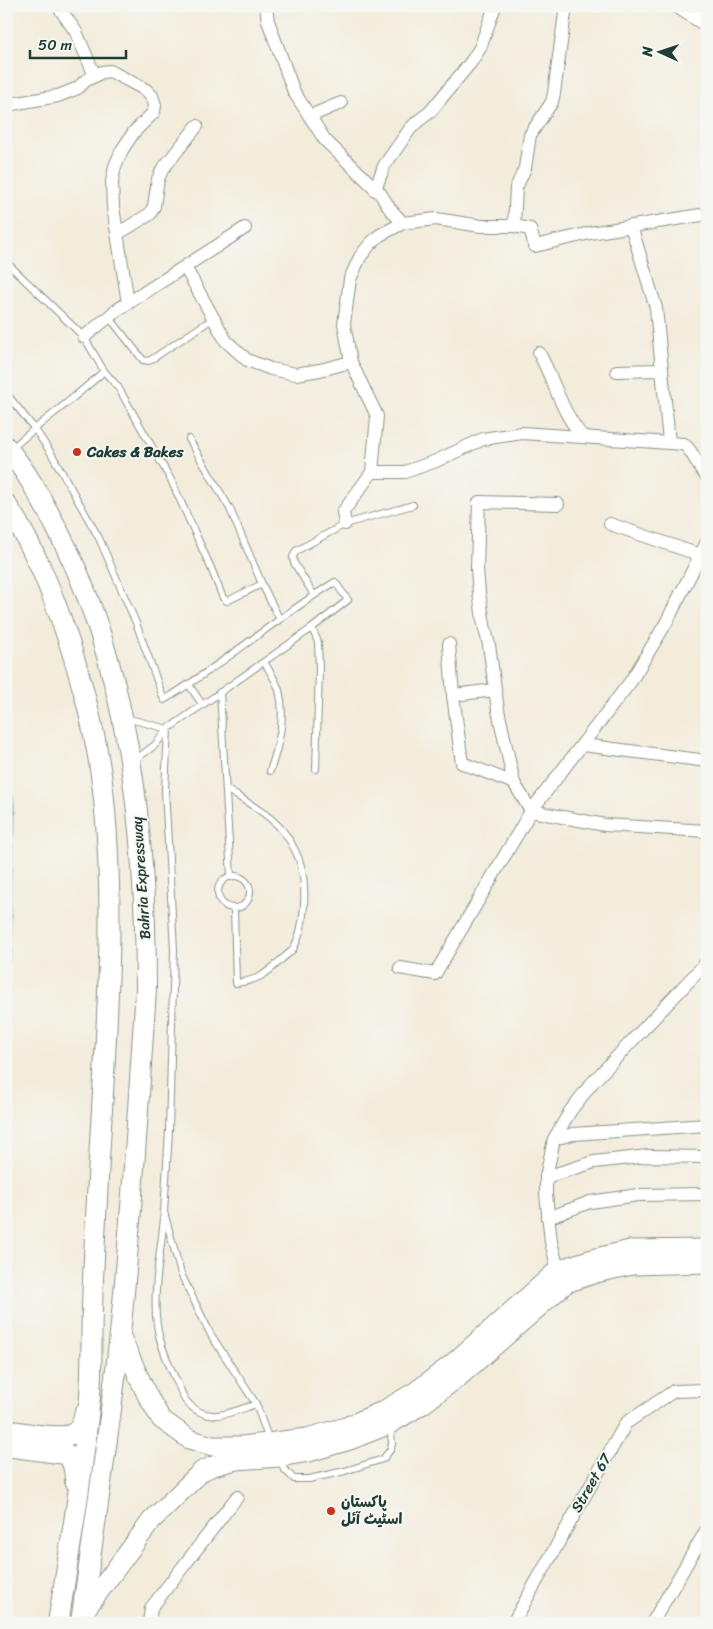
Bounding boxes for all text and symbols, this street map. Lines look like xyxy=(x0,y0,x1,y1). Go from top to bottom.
scale bar xyxy=(30,28,126,60)
north arrow xyxy=(636,28,686,78)
text: 50 m xyxy=(38,32,73,58)
text: N xyxy=(635,46,660,58)
place label: Cakes & Bakes xyxy=(86,439,184,465)
marker: Cakes & Bakes xyxy=(71,446,83,458)
street label: Bahria Expressway xyxy=(124,815,158,940)
street label: Street 67 xyxy=(564,1447,619,1517)
place label: پاکستان اسٹیٹ آئل xyxy=(341,1489,402,1532)
marker: پاکستان اسٹیٹ آئل xyxy=(325,1505,337,1517)

